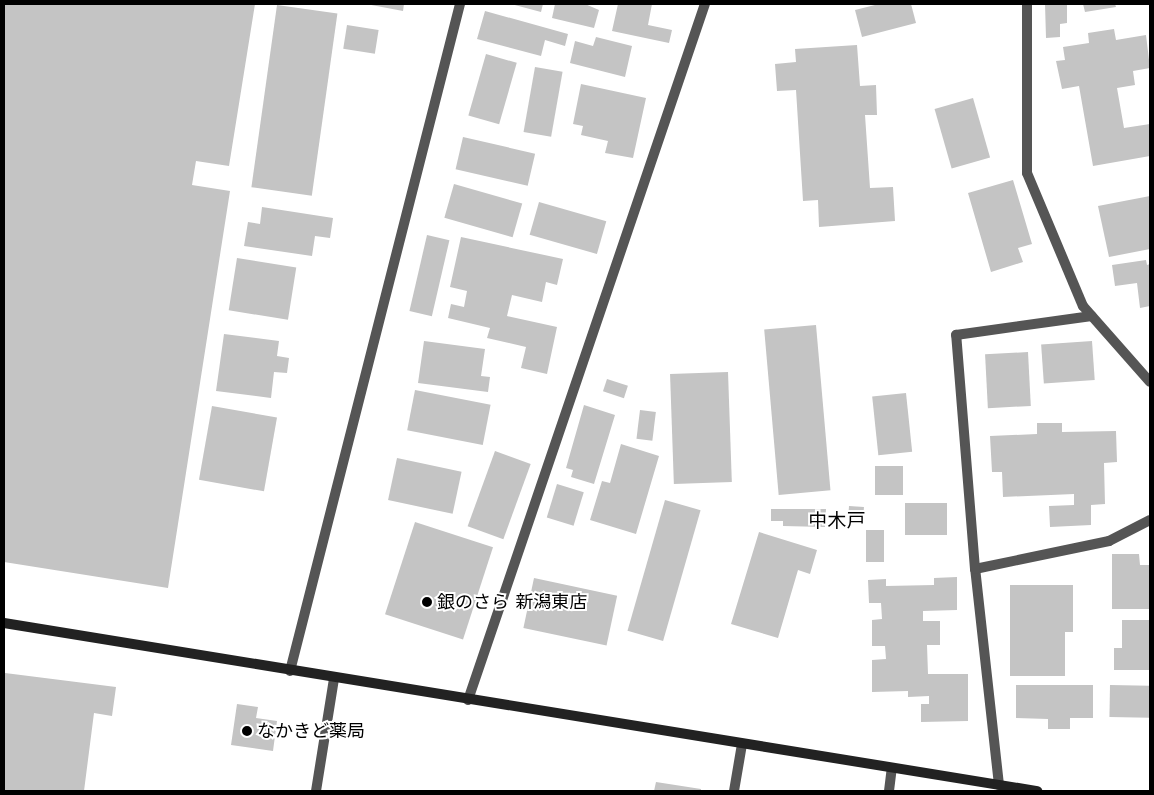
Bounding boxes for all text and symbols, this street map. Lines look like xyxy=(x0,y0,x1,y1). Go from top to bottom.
district label: 中木戸 xyxy=(809,510,865,532)
place label: 銀のさら 新潟東店 xyxy=(437,591,587,613)
marker: 銀のさら 新潟東店 xyxy=(421,596,433,608)
place label: なかきど薬局 xyxy=(257,720,365,742)
marker: なかきど薬局 xyxy=(241,725,253,737)

